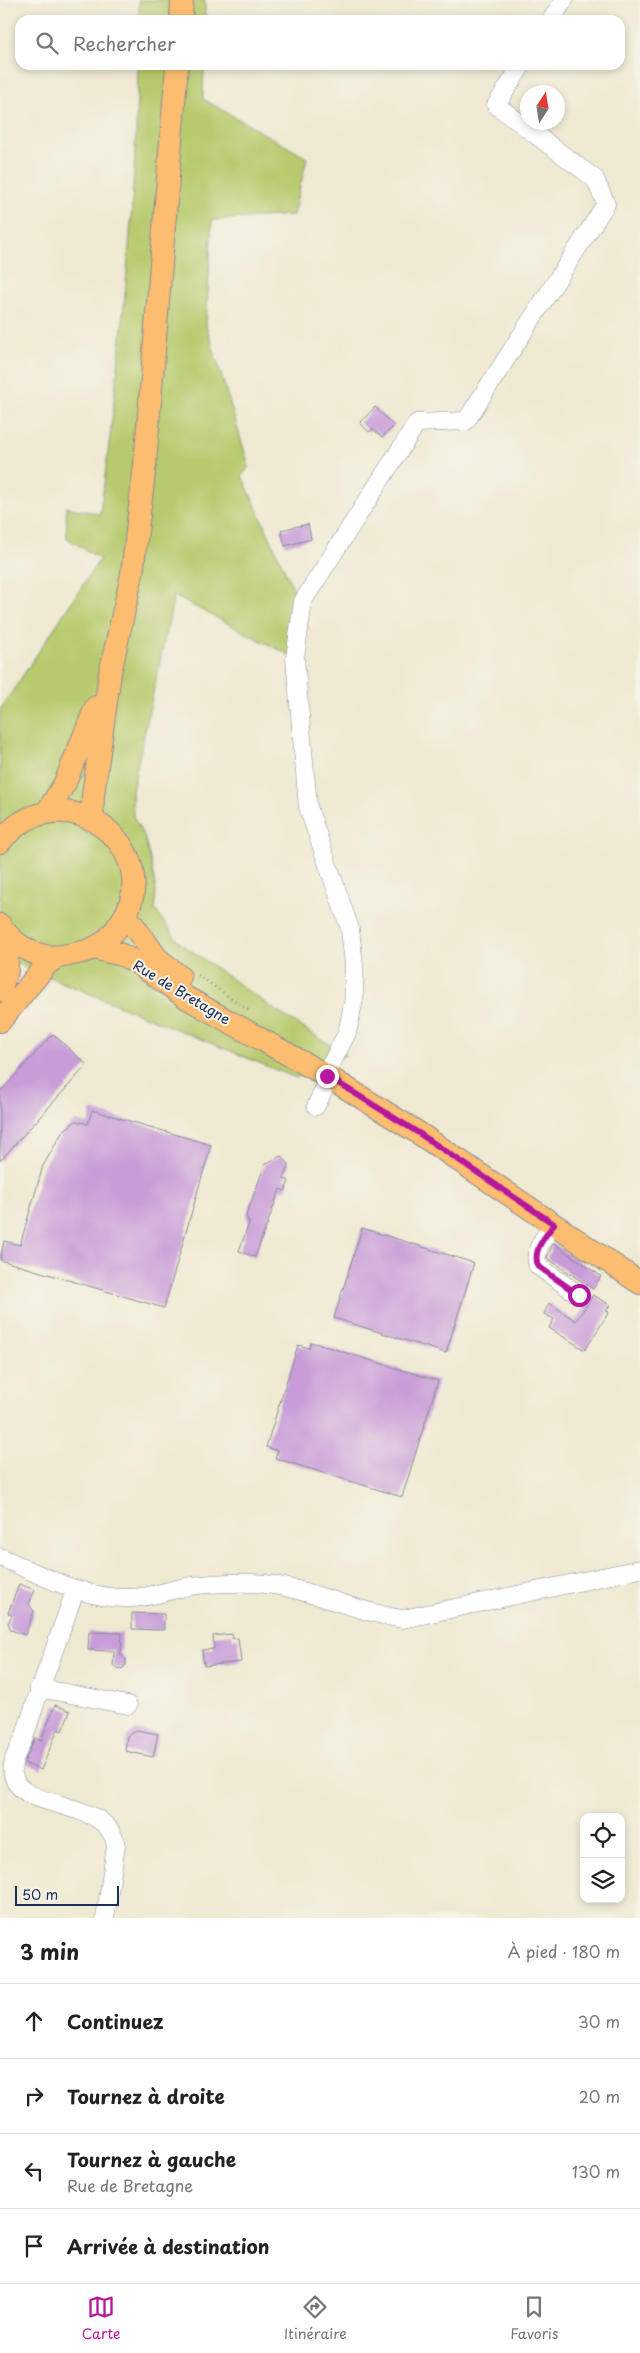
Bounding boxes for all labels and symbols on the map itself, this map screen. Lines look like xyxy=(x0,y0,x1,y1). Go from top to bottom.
north arrow xyxy=(520,85,565,130)
street label: Rue de Bretagne xyxy=(129,955,235,1030)
route end xyxy=(316,1065,339,1088)
route start xyxy=(568,1284,591,1307)
scale bar xyxy=(15,1883,119,1906)

